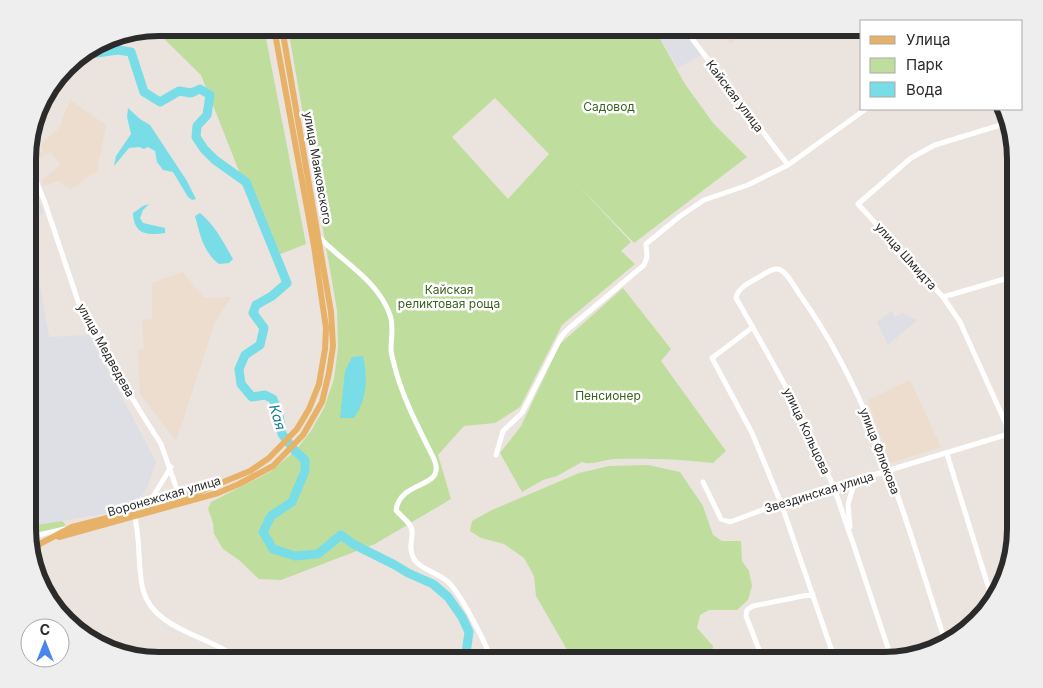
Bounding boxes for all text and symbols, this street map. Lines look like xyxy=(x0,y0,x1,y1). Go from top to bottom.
legend xyxy=(860,20,1023,110)
text: Улица xyxy=(906,30,950,49)
text: Парк xyxy=(906,55,943,74)
street label: Кайская улица xyxy=(703,57,767,135)
text: Вода xyxy=(906,80,943,99)
park label: Садовод xyxy=(583,99,635,114)
street label: улица Маяковского xyxy=(301,110,335,226)
street label: улица Шмидта xyxy=(872,219,940,293)
park label: Кайская реликтовая роща xyxy=(398,282,500,311)
street label: улица Медведева xyxy=(74,301,138,399)
street label: улица Кольцова xyxy=(780,385,834,477)
park label: Пенсионер xyxy=(575,388,641,403)
water label: Кая xyxy=(266,402,290,432)
street label: улица Флюкова xyxy=(857,406,903,496)
street label: Звездинская улица xyxy=(763,468,875,516)
street label: Воронежская улица xyxy=(106,473,222,519)
north arrow xyxy=(20,618,70,668)
text: С xyxy=(40,621,50,638)

